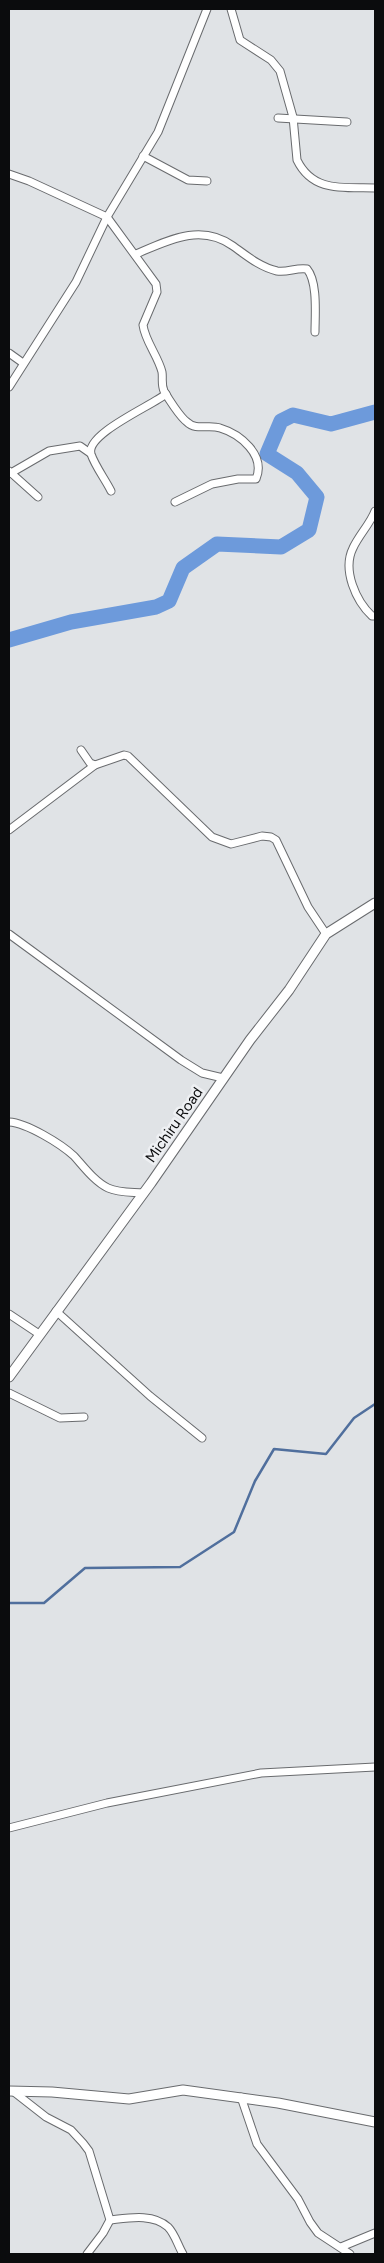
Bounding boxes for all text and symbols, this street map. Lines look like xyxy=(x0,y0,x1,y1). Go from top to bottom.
street label: Michiru Road xyxy=(141,1084,207,1166)

